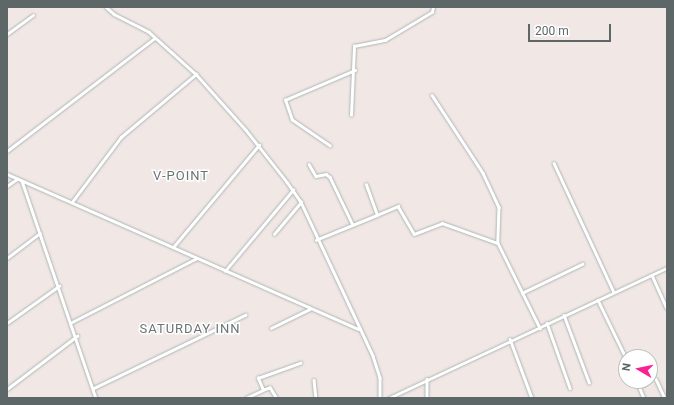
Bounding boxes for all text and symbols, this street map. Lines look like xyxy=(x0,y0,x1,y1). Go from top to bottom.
scale bar xyxy=(530,16,613,42)
text: 200 m xyxy=(535,24,569,38)
district label: V-POINT xyxy=(153,168,209,184)
district label: SATURDAY INN xyxy=(140,321,240,337)
north arrow xyxy=(618,349,658,389)
text: N xyxy=(620,362,634,372)

